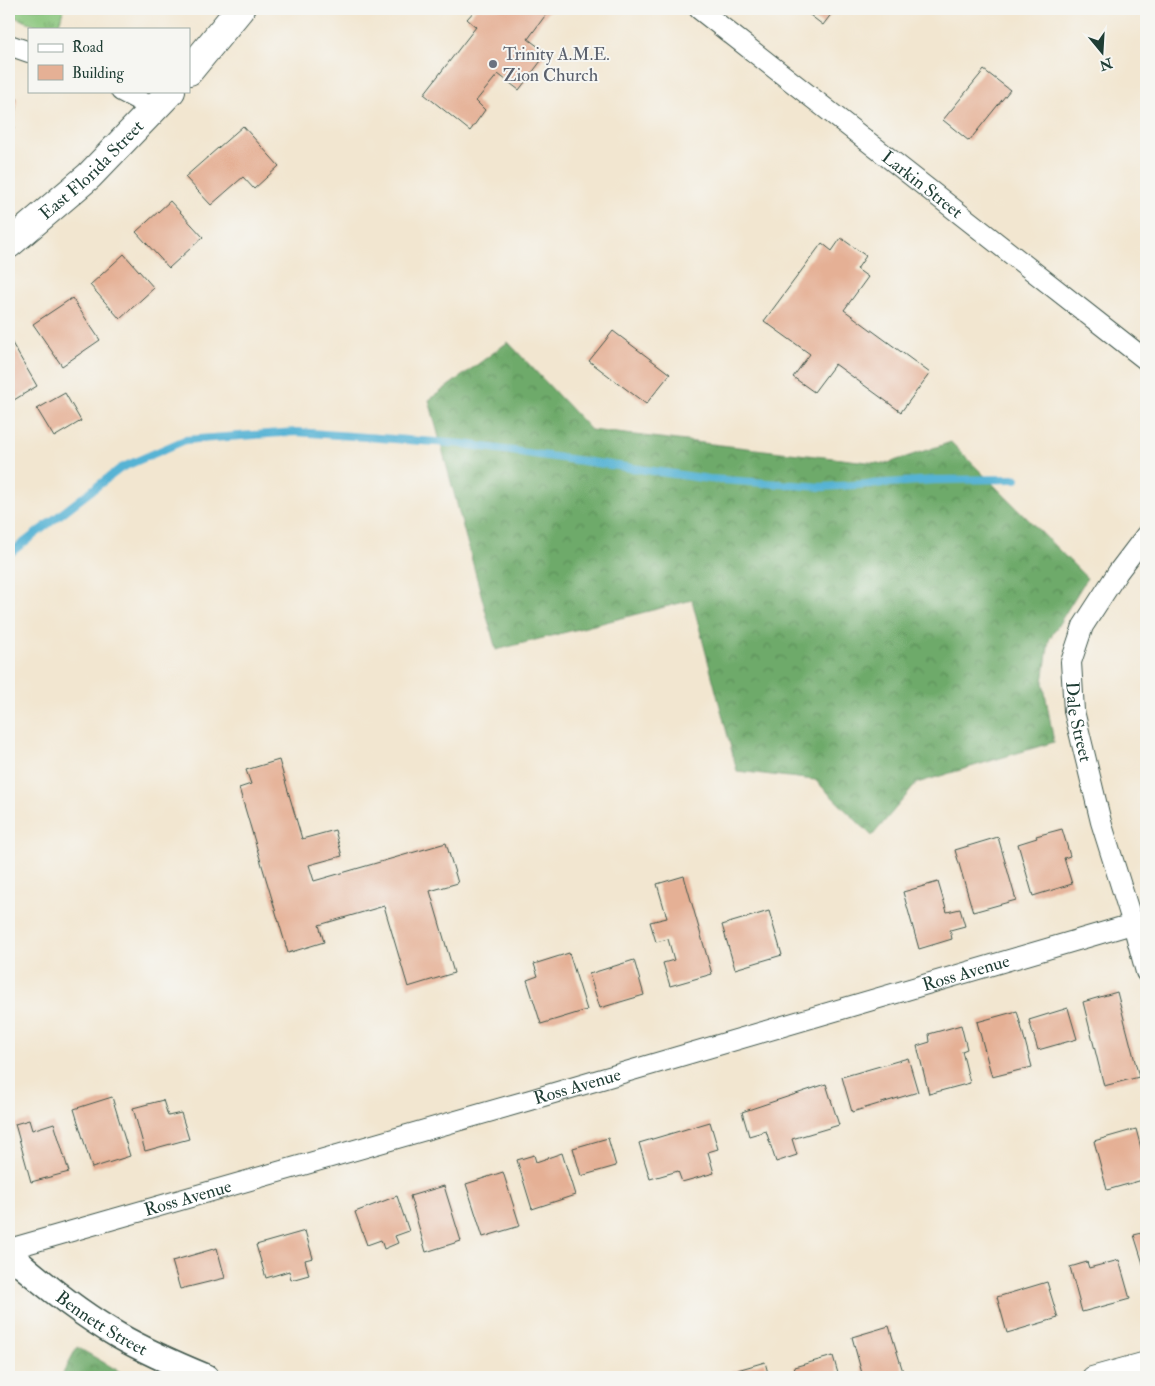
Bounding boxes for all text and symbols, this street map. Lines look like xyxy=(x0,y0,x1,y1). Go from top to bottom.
legend xyxy=(28,28,190,92)
north arrow xyxy=(1078,28,1128,78)
text: Road xyxy=(72,38,104,57)
place label: Trinity A.M.E. Zion Church xyxy=(503,43,610,87)
text: N xyxy=(1097,54,1115,74)
marker: Trinity A.M.E. Zion Church xyxy=(487,58,499,70)
text: Building xyxy=(72,64,124,83)
street label: East Florida Street xyxy=(35,115,149,225)
street label: Larkin Street xyxy=(877,146,967,224)
street label: Dale Street xyxy=(1060,681,1097,764)
street label: Ross Avenue xyxy=(920,949,1013,997)
street label: Ross Avenue xyxy=(531,1063,624,1110)
street label: Ross Avenue xyxy=(142,1175,235,1222)
street label: Bennett Street xyxy=(51,1286,151,1361)

